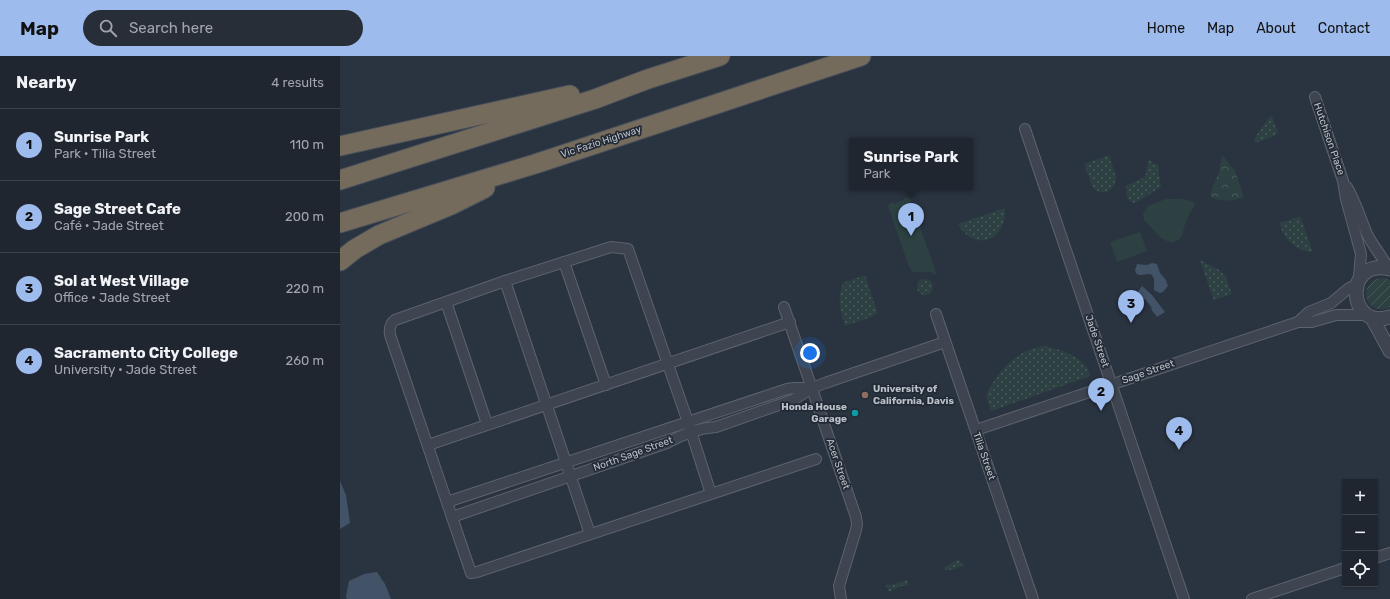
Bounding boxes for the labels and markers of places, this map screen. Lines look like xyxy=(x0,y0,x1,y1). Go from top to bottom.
pin: 1 xyxy=(898,203,924,236)
pin: 3 xyxy=(1118,290,1144,323)
pin: 2 xyxy=(1088,378,1114,411)
place label: University of California, Davis xyxy=(873,383,954,407)
marker: University of California, Davis xyxy=(860,390,870,400)
place label: Honda House Garage xyxy=(781,401,847,425)
marker: Honda House Garage xyxy=(850,408,860,418)
pin: 4 xyxy=(1166,417,1192,450)

